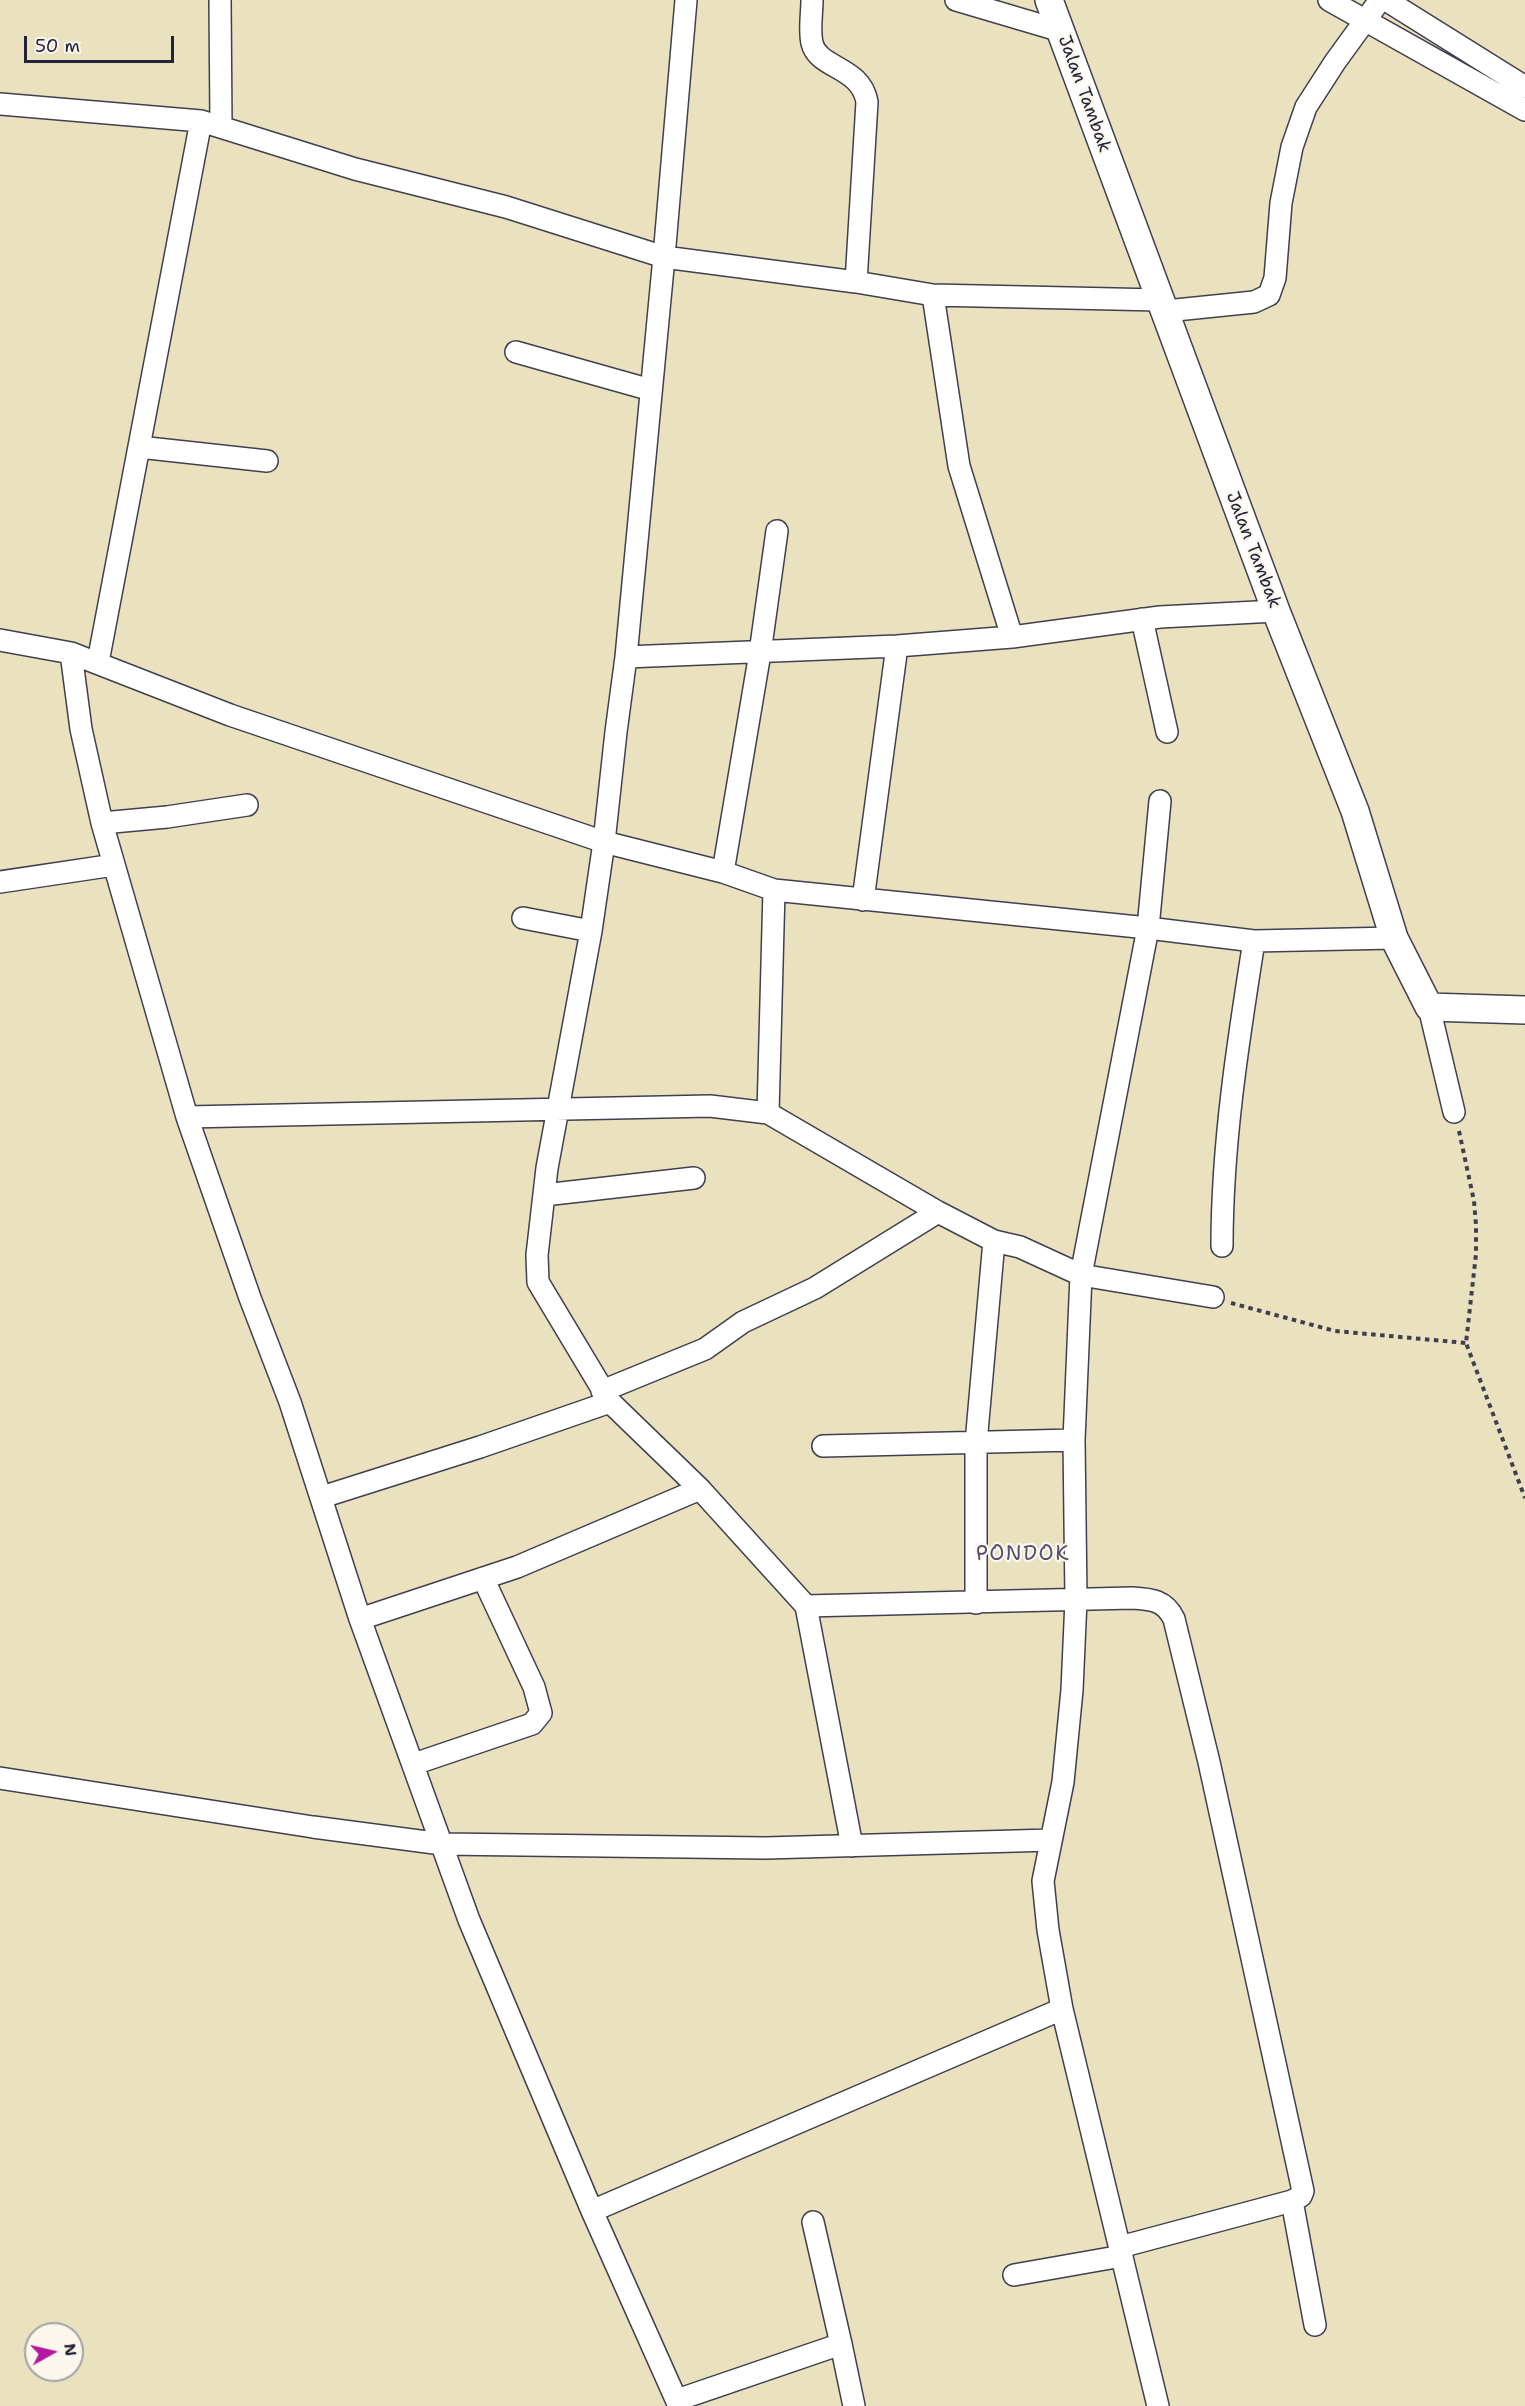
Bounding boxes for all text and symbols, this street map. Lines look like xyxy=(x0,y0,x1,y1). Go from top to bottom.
scale bar xyxy=(27,24,177,62)
street label: Jalan Tambak xyxy=(1053,32,1115,156)
text: 50 m xyxy=(35,34,80,58)
street label: Jalan Tambak xyxy=(1221,489,1285,611)
district label: PONDOK xyxy=(976,1542,1070,1568)
north arrow xyxy=(24,2322,84,2382)
text: N xyxy=(59,2342,82,2357)

